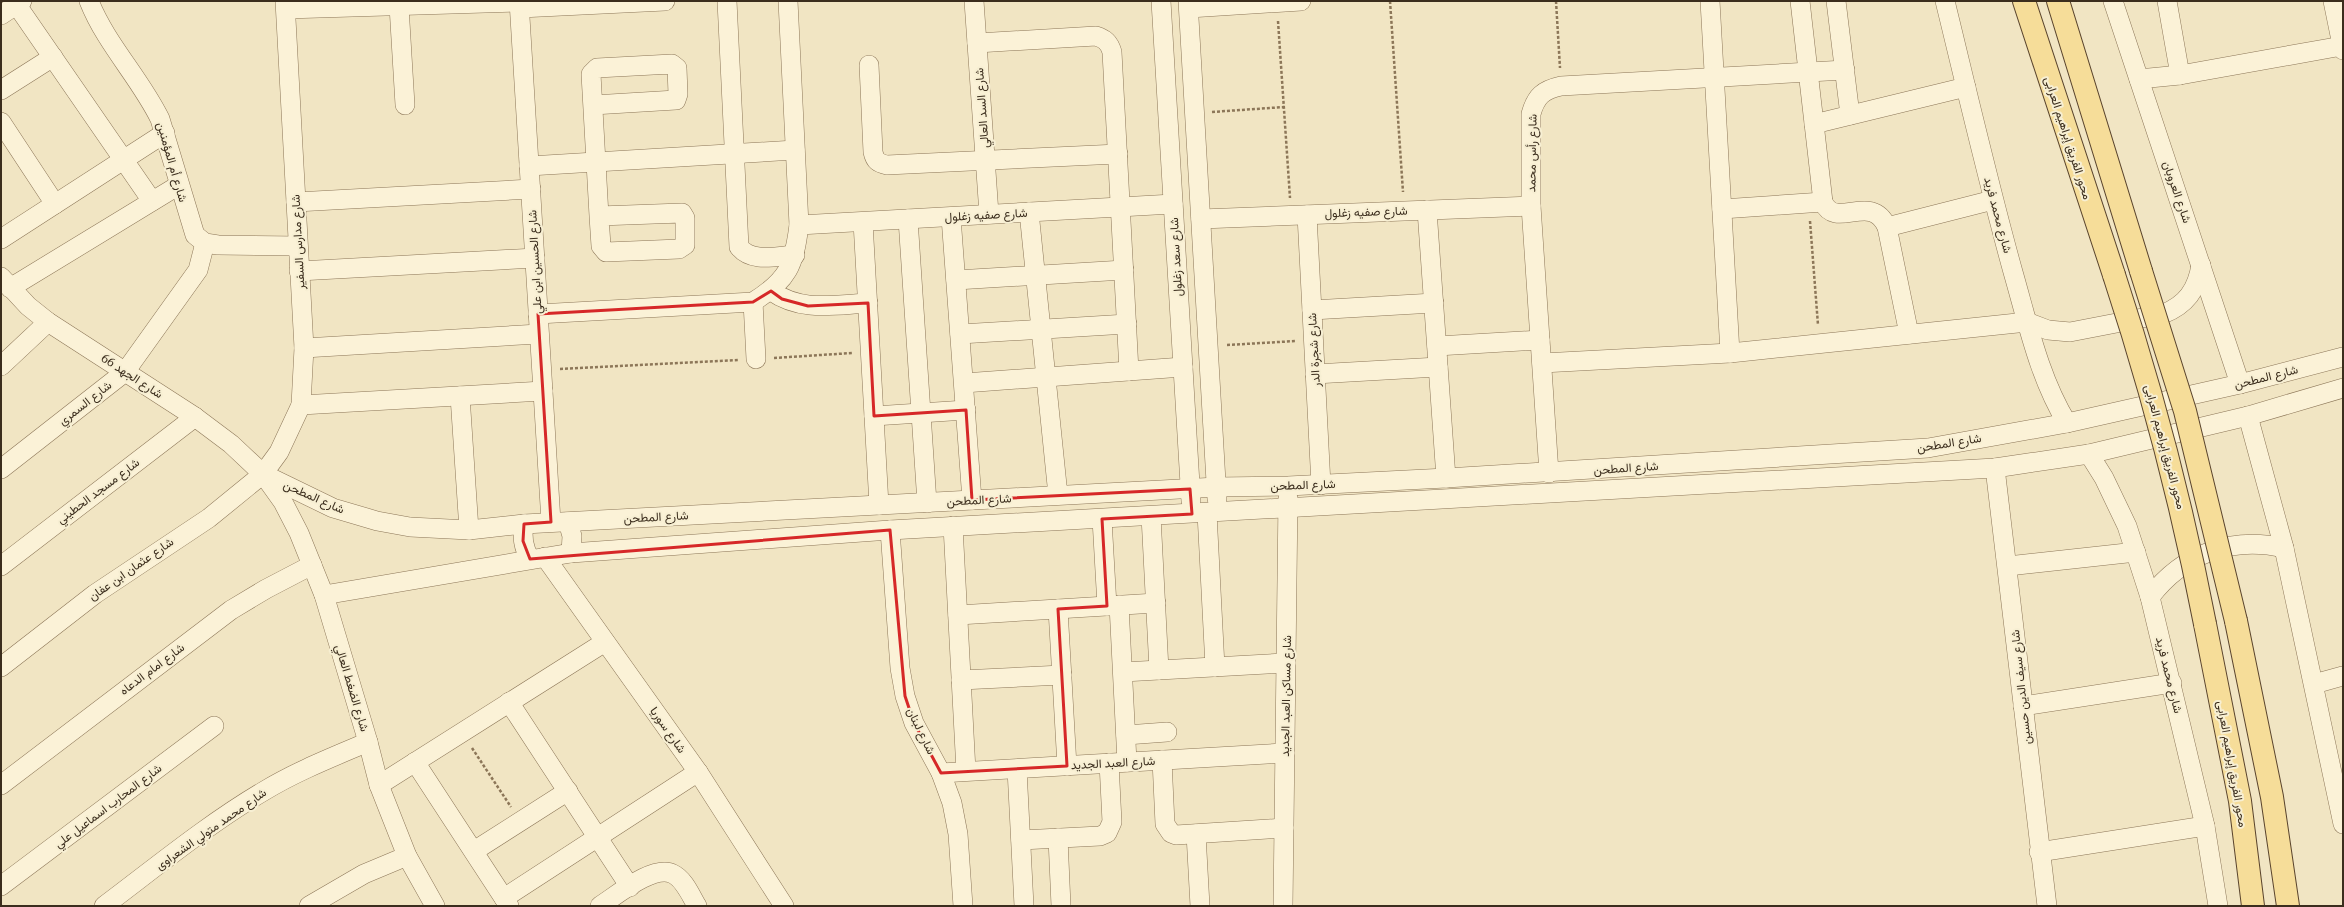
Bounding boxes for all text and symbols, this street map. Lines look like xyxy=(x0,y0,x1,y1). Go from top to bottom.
street label: شارع السد العالي xyxy=(972,67,995,149)
street label: محور الفريق إبراهيم العرابى xyxy=(2041,75,2094,202)
street label: شارع رأس محمد xyxy=(1524,114,1542,192)
street label: شارع أم المؤمنين xyxy=(152,120,190,204)
street label: شارع العروبان xyxy=(2158,159,2194,226)
street label: شارع محمد فريد xyxy=(1979,175,2015,255)
street label: شارع مدارس السفير xyxy=(289,194,310,291)
street label: شارع صفيه زغلول xyxy=(1324,204,1408,222)
street label: شارع صفيه زغلول xyxy=(944,206,1028,226)
street label: شارع الحسين ابن علي xyxy=(525,210,548,314)
street label: شارع سعد زغلول xyxy=(1167,217,1187,297)
street label: شارع شجرة الدر xyxy=(1305,313,1325,388)
street label: شارع الجهد 66 xyxy=(98,351,165,403)
street label: شارع المطحن xyxy=(2233,362,2300,394)
street label: شارع السمري xyxy=(56,378,116,430)
street label: محور الفريق إبراهيم العرابى xyxy=(2141,383,2188,511)
street label: شارع المطحن xyxy=(1916,431,1983,457)
street label: شارع مسجد الحطيني xyxy=(54,455,144,529)
street label: شارع المطحن xyxy=(1593,459,1659,479)
street label: شارع المطحن xyxy=(281,477,347,518)
street label: شارع المطحن xyxy=(1270,477,1336,495)
street label: شارع المطحن xyxy=(946,491,1012,511)
street label: شارع المطحن xyxy=(623,508,689,528)
street label: شارع عثمان ابن عفان xyxy=(86,534,177,605)
street label: شارع سيف الدين حسين xyxy=(2008,629,2036,745)
street label: شارع مساكن العبد الجديد xyxy=(1278,635,1296,757)
street label: شارع محمد فريد xyxy=(2151,635,2185,715)
street label: شارع امام الدعاه xyxy=(117,640,188,699)
street label: شارع الضغط العالي xyxy=(329,643,372,734)
street label: محور الفريق إبراهيم العرابى xyxy=(2213,700,2250,829)
street label: شارع سوريا xyxy=(645,704,689,757)
street label: شارع لبنان xyxy=(902,705,938,757)
street label: شارع العبد الجديد xyxy=(1070,754,1156,774)
street label: شارع المحارب اسماعيل علي xyxy=(52,761,166,853)
street label: شارع محمد متولي الشعراوى xyxy=(153,785,271,875)

